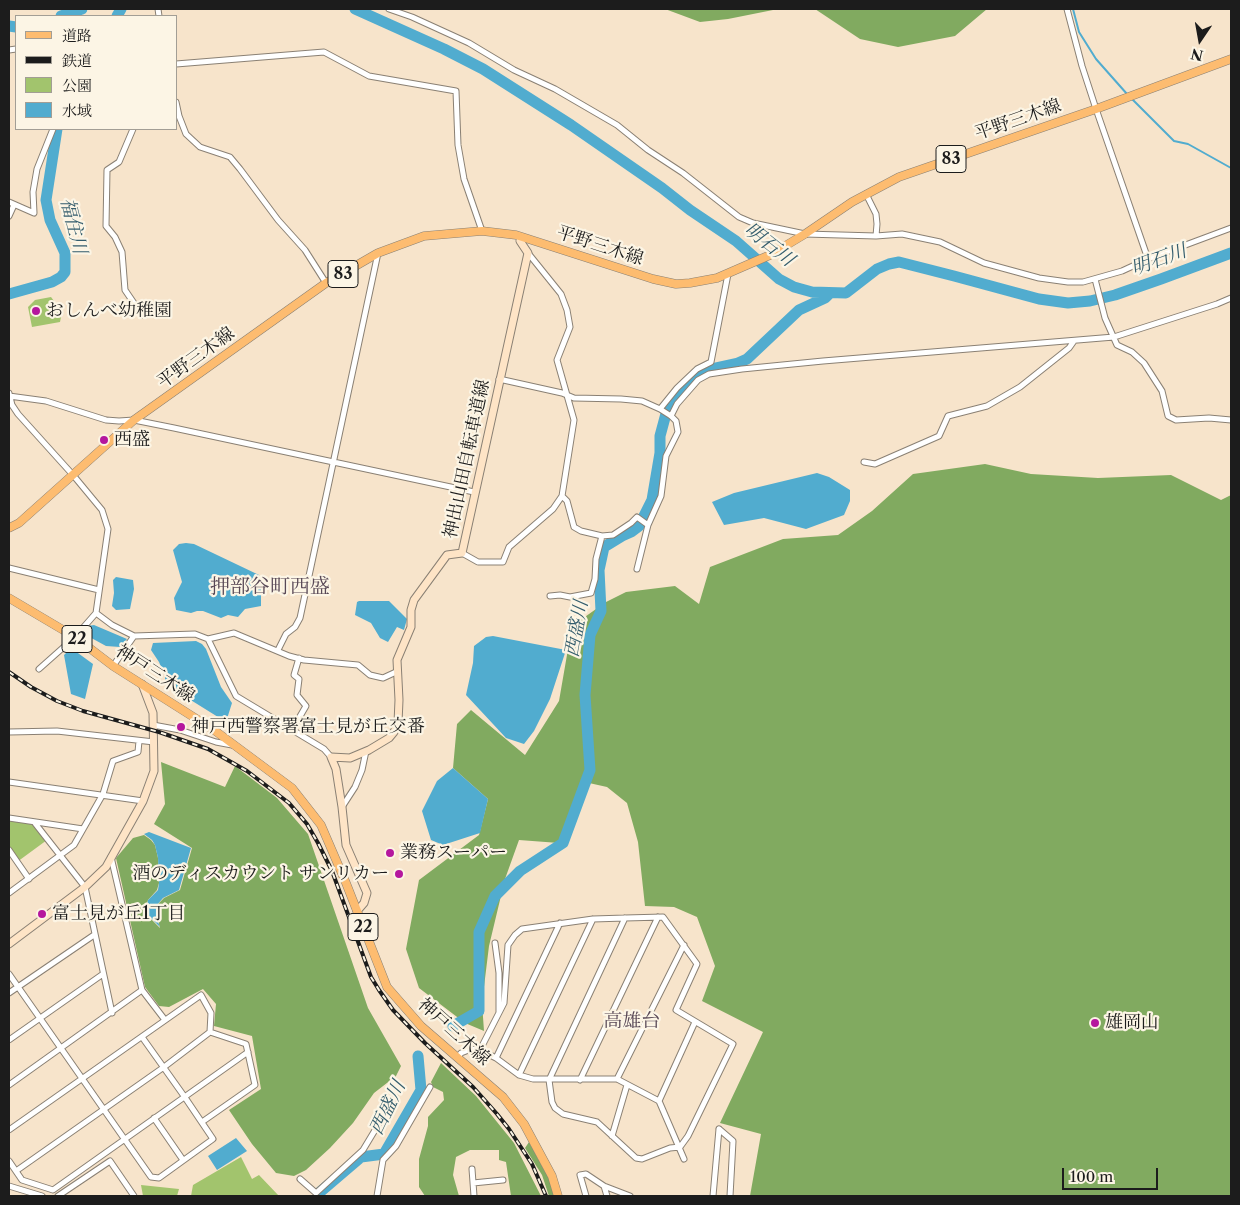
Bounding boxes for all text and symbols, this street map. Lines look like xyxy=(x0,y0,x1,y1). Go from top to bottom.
legend xyxy=(15,15,178,130)
north arrow xyxy=(1175,15,1225,65)
text: 道路 xyxy=(62,26,92,45)
text: N xyxy=(1189,45,1205,65)
text: 鉄道 xyxy=(62,51,92,70)
text: 公園 xyxy=(62,76,92,95)
street label: 平野三木線 xyxy=(972,95,1064,145)
text: 水域 xyxy=(62,101,92,120)
road number: 83 xyxy=(936,146,966,172)
water label: 福住川 xyxy=(55,196,91,256)
water label: 明石川 xyxy=(740,218,798,272)
street label: 平野三木線 xyxy=(554,222,646,270)
water label: 明石川 xyxy=(1128,240,1190,280)
road number: 83 xyxy=(328,260,358,288)
place label: おしんべ幼稚園 xyxy=(46,300,172,322)
marker: おしんべ幼稚園 xyxy=(30,305,42,317)
street label: 平野三木線 xyxy=(153,323,239,393)
street label: 神出山田自転車道線 xyxy=(440,378,494,540)
place label: 西盛 xyxy=(114,429,150,451)
marker: 西盛 xyxy=(98,434,110,446)
district label: 押部谷町西盛 xyxy=(210,575,330,599)
water label: 西盛川 xyxy=(561,599,593,659)
road number: 22 xyxy=(62,626,92,652)
street label: 神戸三木線 xyxy=(111,640,199,708)
place label: 神戸西警察署富士見が丘交番 xyxy=(191,716,425,738)
marker: 神戸西警察署富士見が丘交番 xyxy=(175,721,187,733)
place label: 業務スーパー xyxy=(400,842,507,864)
marker: 業務スーパー xyxy=(384,847,396,859)
place label: 酒のディスカウント サンリカー xyxy=(132,863,389,885)
marker: 酒のディスカウント サンリカー xyxy=(393,868,405,880)
place label: 富士見が丘1丁目 xyxy=(52,903,186,925)
marker: 富士見が丘1丁目 xyxy=(36,908,48,920)
road number: 22 xyxy=(348,914,378,940)
street label: 神戸三木線 xyxy=(413,994,495,1070)
district label: 高雄台 xyxy=(604,1011,660,1033)
place label: 雄岡山 xyxy=(1105,1012,1159,1034)
marker: 雄岡山 xyxy=(1089,1017,1101,1029)
water label: 西盛川 xyxy=(365,1077,411,1139)
scale bar xyxy=(1065,1158,1161,1190)
text: 100 m xyxy=(1070,1167,1113,1186)

